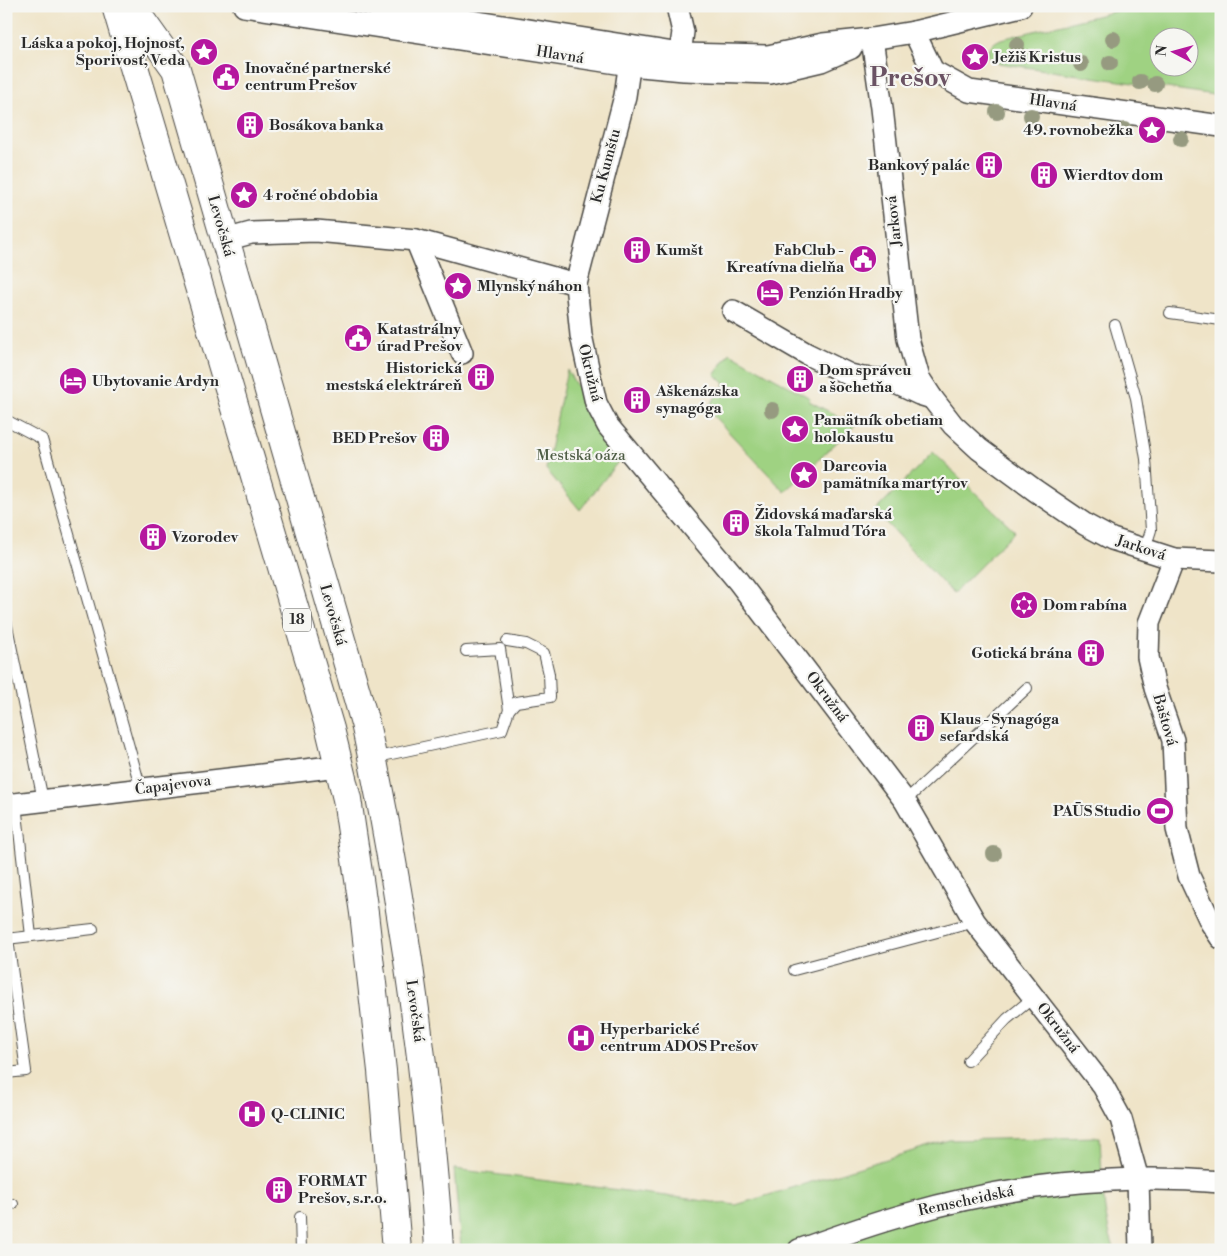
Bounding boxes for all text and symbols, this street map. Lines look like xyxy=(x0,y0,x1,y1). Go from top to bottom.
north arrow xyxy=(1150,28,1200,78)
place label: Láska a pokoj, Hojnosť, Sporivosť, Veda xyxy=(21,34,186,70)
place icon: Láska a pokoj, Hojnosť, Sporivosť, Veda xyxy=(189,37,219,67)
street label: Hlavná xyxy=(535,42,586,68)
place icon: Ježiš Kristus xyxy=(960,42,990,72)
text: N xyxy=(1153,44,1172,57)
place label: Ježiš Kristus xyxy=(992,48,1081,67)
place label: Inovačné partnerské centrum Prešov xyxy=(245,59,391,95)
public building icon: Inovačné partnerské centrum Prešov xyxy=(211,62,241,92)
district label: Prešov xyxy=(869,63,951,94)
street label: Hlavná xyxy=(1028,90,1078,116)
building icon: Bosákova banka xyxy=(235,110,265,140)
place icon: 49. rovnobežka xyxy=(1137,115,1167,145)
place label: Bosákova banka xyxy=(269,116,384,135)
place label: 49. rovnobežka xyxy=(1023,121,1134,140)
street label: Ku Kumštu xyxy=(587,126,625,205)
building icon: Bankový palác xyxy=(974,150,1004,180)
place label: Bankový palác xyxy=(868,156,970,175)
building icon: Wierdtov dom xyxy=(1029,160,1059,190)
place label: Wierdtov dom xyxy=(1062,166,1164,185)
place icon: 4 ročné obdobia xyxy=(229,180,259,210)
place label: 4 ročné obdobia xyxy=(263,186,379,205)
street label: Levočská xyxy=(203,193,239,259)
street label: Jarková xyxy=(882,194,906,248)
building icon: Kumšt xyxy=(622,235,652,265)
place label: Kumšt xyxy=(656,241,704,260)
place label: FabClub - Kreatívna dielňa xyxy=(726,241,845,277)
public building icon: FabClub - Kreatívna dielňa xyxy=(848,244,878,274)
place icon: Mlynský náhon xyxy=(443,271,473,301)
place label: Mlynský náhon xyxy=(477,277,583,296)
hotel icon: Penzión Hradby xyxy=(755,278,785,308)
place label: Penzión Hradby xyxy=(789,284,903,303)
place label: Katastrálny úrad Prešov xyxy=(377,320,463,356)
public building icon: Katastrálny úrad Prešov xyxy=(343,323,373,353)
street label: Okružná xyxy=(574,342,606,404)
place label: Historická mestská elektráreň xyxy=(326,359,463,395)
place label: Dom správcu a šochetňa xyxy=(819,361,912,397)
building icon: Historická mestská elektráreň xyxy=(466,362,496,392)
building icon: Dom správcu a šochetňa xyxy=(785,364,815,394)
hotel icon: Ubytovanie Ardyn xyxy=(58,366,88,396)
place label: Ubytovanie Ardyn xyxy=(92,372,220,391)
place label: Aškenázska synagóga xyxy=(655,382,740,418)
building icon: Aškenázska synagóga xyxy=(622,385,652,415)
place label: Pamätník obetiam holokaustu xyxy=(814,411,943,447)
place icon: Pamätník obetiam holokaustu xyxy=(780,414,810,444)
building icon: BED Prešov xyxy=(421,423,451,453)
place label: BED Prešov xyxy=(332,429,418,448)
park label: Mestská oáza xyxy=(536,446,626,465)
place label: Darcovia pamätníka martýrov xyxy=(823,457,968,493)
place icon: Darcovia pamätníka martýrov xyxy=(789,460,819,490)
place label: Židovská maďarská škola Talmud Tóra xyxy=(755,504,893,541)
building icon: Židovská maďarská škola Talmud Tóra xyxy=(721,508,751,538)
building icon: Vzorodev xyxy=(138,522,168,552)
place label: Vzorodev xyxy=(171,528,239,547)
street label: Jarková xyxy=(1113,531,1169,565)
street label: Levočská xyxy=(315,582,351,648)
synagogue icon: Dom rabína xyxy=(1009,590,1039,620)
place label: Dom rabína xyxy=(1043,596,1128,615)
road number: 18 xyxy=(283,608,311,632)
building icon: Gotická brána xyxy=(1076,638,1106,668)
place label: Gotická brána xyxy=(971,644,1073,663)
street label: Okružná xyxy=(802,668,853,726)
street label: Baštová xyxy=(1148,691,1182,749)
place label: Klaus - Synagóga sefardská xyxy=(940,710,1060,746)
building icon: Klaus - Synagóga sefardská xyxy=(906,713,936,743)
street label: Čapajevova xyxy=(134,770,213,799)
sports icon: PAŪS Studio xyxy=(1145,796,1175,826)
place label: PAŪS Studio xyxy=(1053,801,1141,821)
street label: Levočská xyxy=(401,978,429,1044)
street label: Okružná xyxy=(1032,999,1084,1057)
place label: Hyperbarické centrum ADOS Prešov xyxy=(600,1020,759,1056)
hospital icon: Hyperbarické centrum ADOS Prešov xyxy=(566,1023,596,1053)
hospital icon: Q-CLINIC xyxy=(237,1099,267,1129)
place label: Q-CLINIC xyxy=(271,1105,345,1124)
place label: FORMAT Prešov, s.r.o. xyxy=(298,1172,387,1208)
building icon: FORMAT Prešov, s.r.o. xyxy=(264,1175,294,1205)
street label: Remscheidská xyxy=(916,1181,1016,1220)

